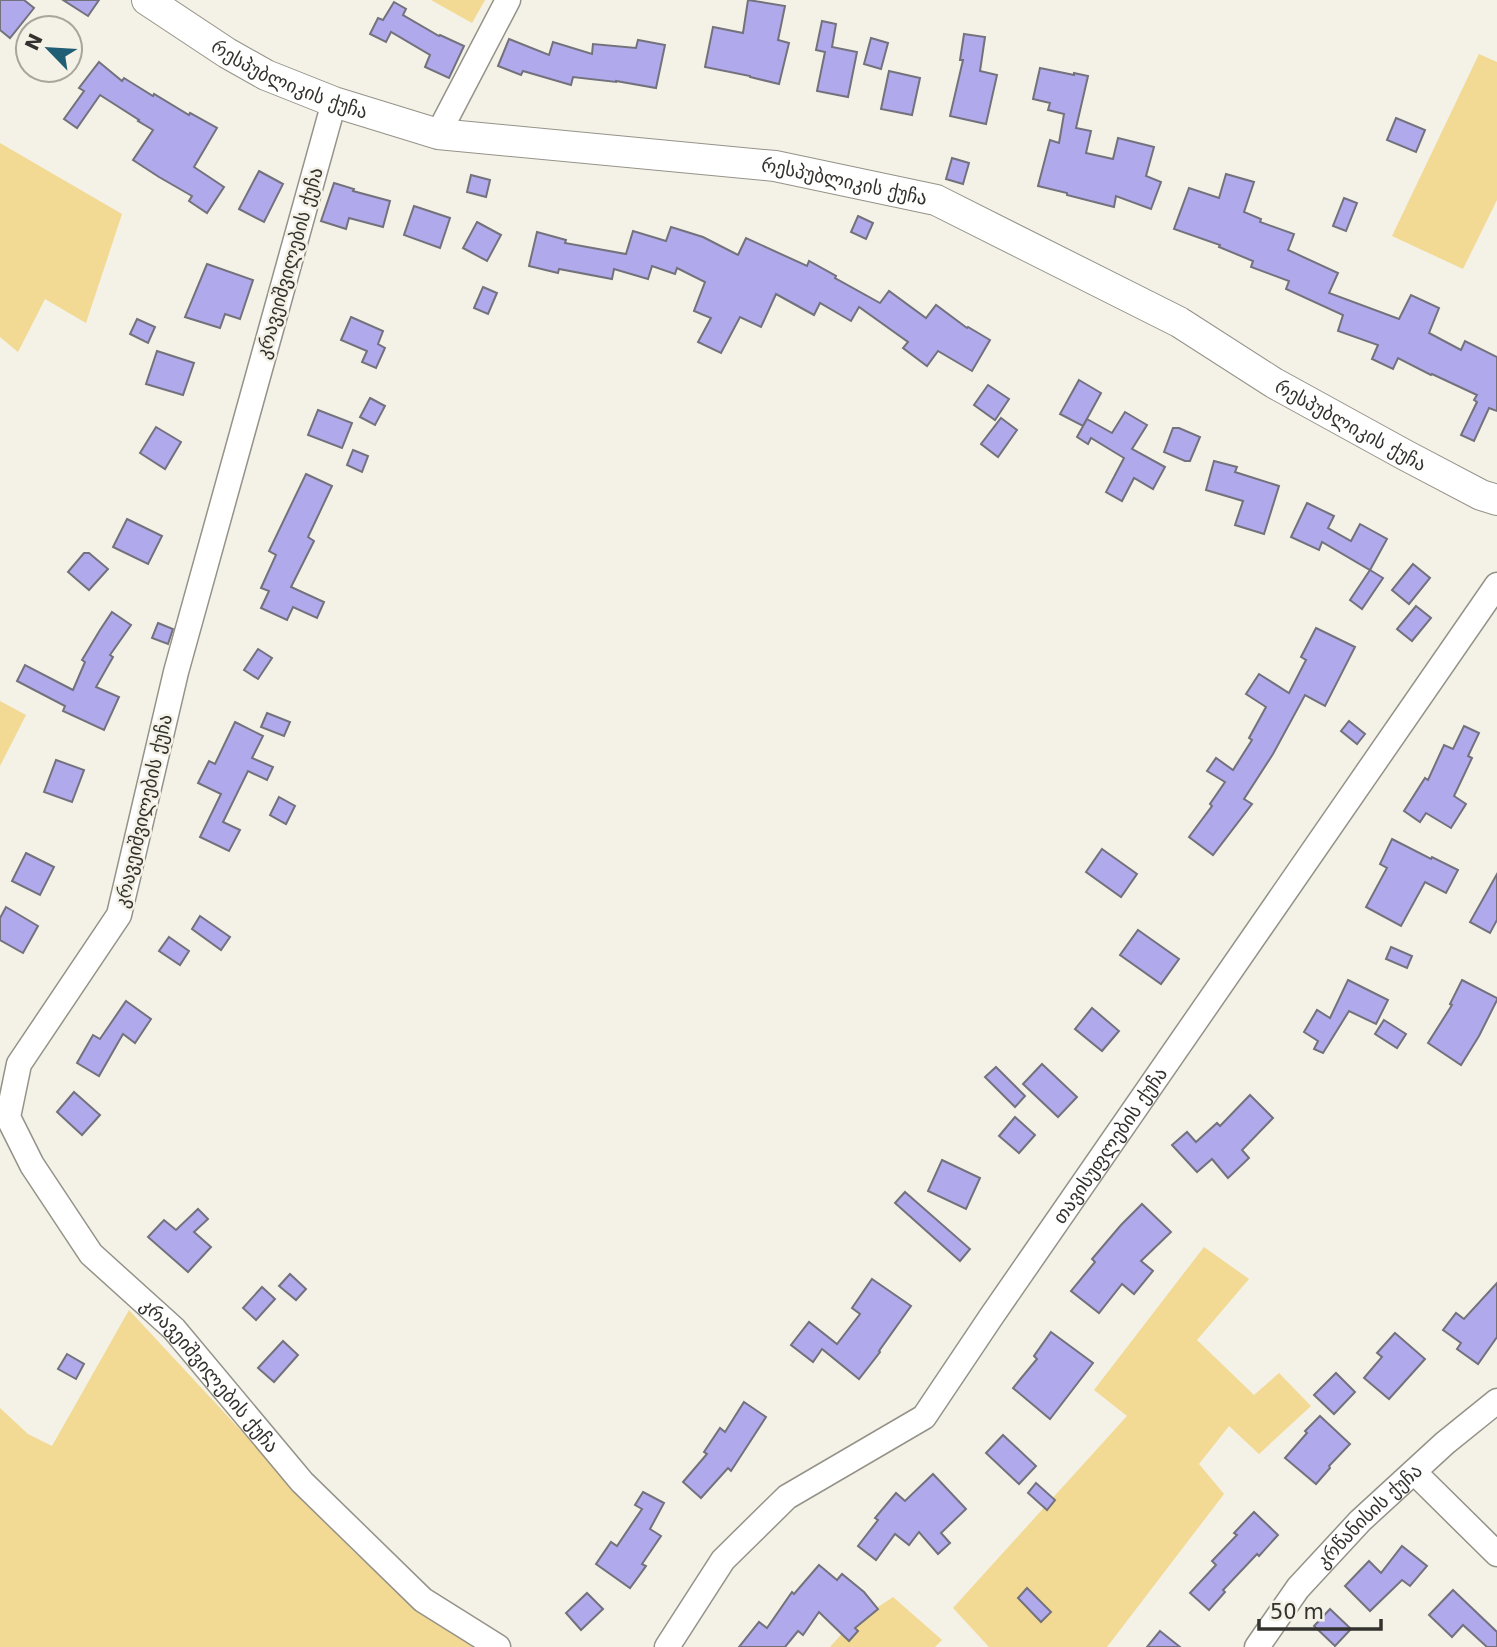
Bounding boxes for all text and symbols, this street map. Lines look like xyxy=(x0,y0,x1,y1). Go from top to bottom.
north arrow xyxy=(14,14,84,84)
text: N xyxy=(20,30,47,54)
street label: რესპუბლიკის ქუჩა xyxy=(207,35,370,123)
street label: რესპუბლიკის ქუჩა xyxy=(760,154,929,209)
street label: კრავეიშვილების ქუჩა xyxy=(251,165,328,361)
street label: რესპუბლიკის ქუჩა xyxy=(1271,375,1430,475)
street label: კრავეიშვილების ქუჩა xyxy=(110,712,177,910)
street label: თავისუფლების ქუჩა xyxy=(1048,1063,1171,1228)
street label: კრავეიშვილების ქუჩა xyxy=(136,1293,283,1456)
street label: კრწანისის ქუჩა xyxy=(1311,1459,1426,1573)
scale bar xyxy=(1259,1588,1382,1632)
text: 50 m xyxy=(1270,1600,1324,1624)

